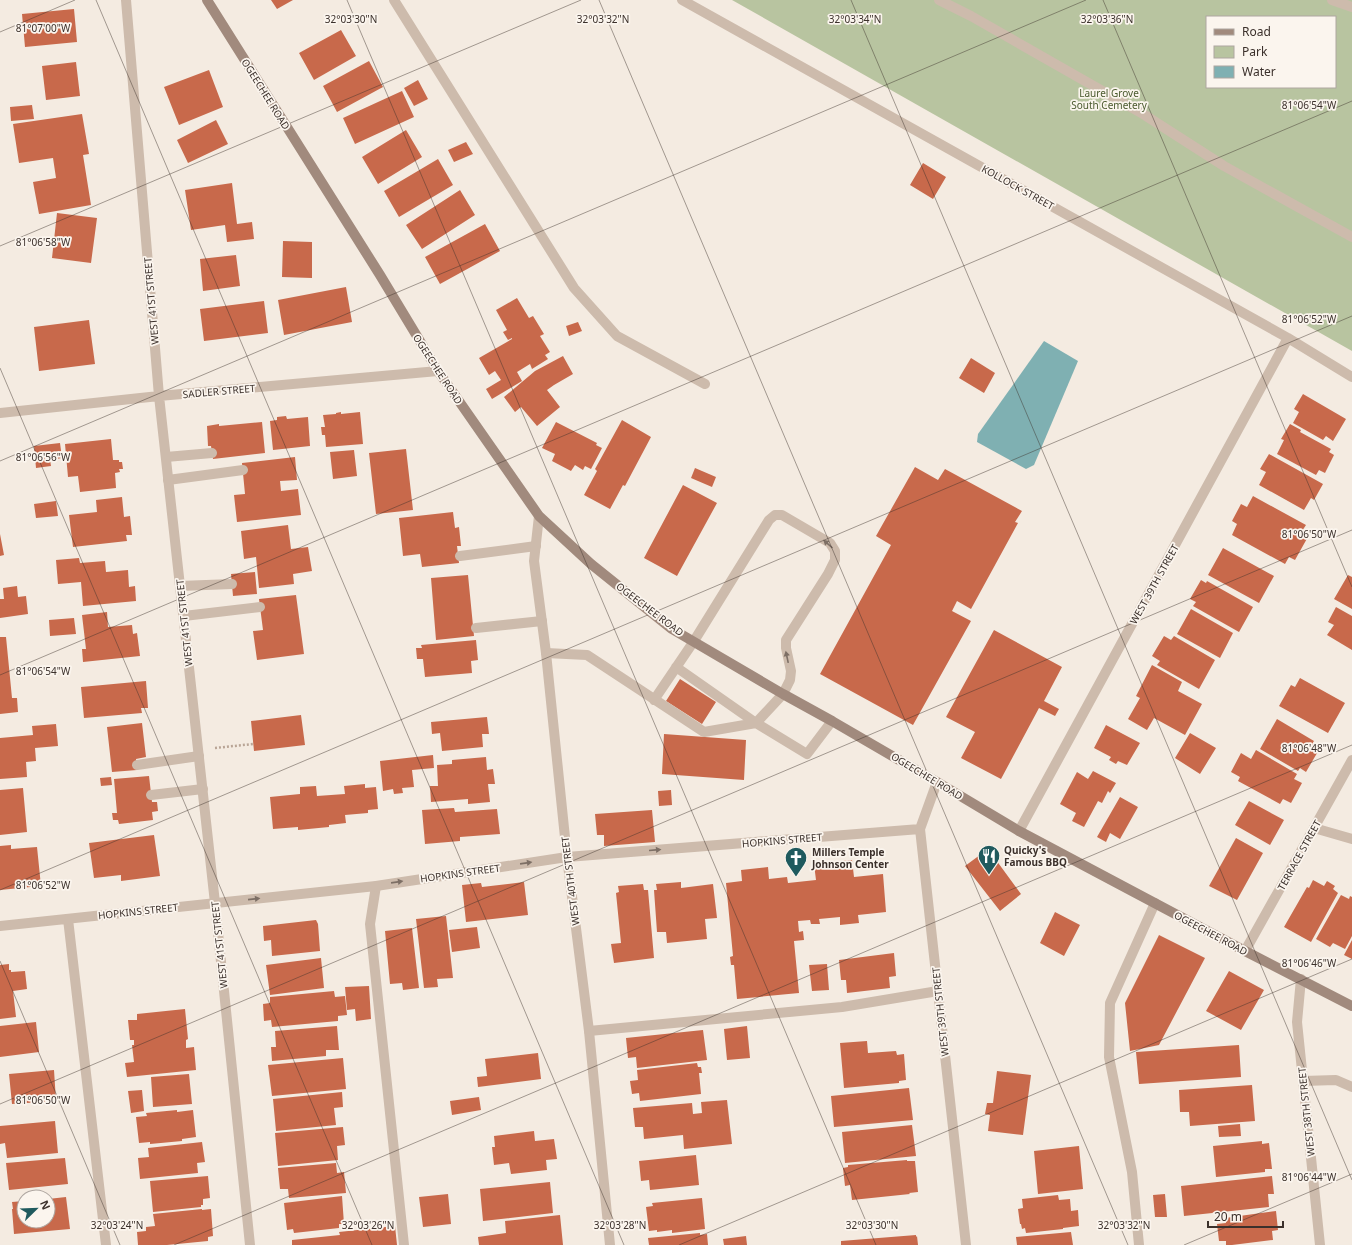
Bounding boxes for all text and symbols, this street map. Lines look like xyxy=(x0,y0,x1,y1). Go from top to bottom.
text: 32°03'30"N xyxy=(325,12,377,26)
text: 32°03'32"N xyxy=(577,12,629,26)
text: 32°03'34"N xyxy=(829,12,881,26)
text: 32°03'36"N xyxy=(1081,12,1133,26)
legend xyxy=(1206,16,1336,88)
text: 81°07'00"W xyxy=(16,21,71,35)
text: Road xyxy=(1242,23,1271,40)
text: Park xyxy=(1242,43,1268,60)
street label: OGEECHEE ROAD xyxy=(239,56,293,132)
text: Water xyxy=(1242,63,1276,80)
park label: Laurel Grove South Cemetery xyxy=(1071,86,1148,112)
text: 81°06'54"W xyxy=(1282,98,1337,112)
street label: KOLLOCK STREET xyxy=(979,161,1057,213)
text: 81°06'58"W xyxy=(16,235,71,249)
street label: WEST 41ST STREET xyxy=(140,256,162,345)
text: 81°06'52"W xyxy=(1282,312,1337,326)
street label: OGEECHEE ROAD xyxy=(410,331,466,407)
street label: SADLER STREET xyxy=(182,381,256,401)
text: 81°06'56"W xyxy=(16,450,71,464)
text: 81°06'50"W xyxy=(1282,527,1337,541)
one-way arrow xyxy=(823,539,833,548)
street label: WEST 39TH STREET xyxy=(1126,541,1182,627)
street label: WEST 41ST STREET xyxy=(172,578,196,667)
street label: OGEECHEE ROAD xyxy=(613,579,687,639)
one-way arrow xyxy=(784,651,790,663)
text: 81°06'54"W xyxy=(16,664,71,678)
text: 81°06'48"W xyxy=(1282,741,1337,755)
street label: OGEECHEE ROAD xyxy=(889,749,965,803)
street label: TERRACE STREET xyxy=(1274,817,1324,893)
street label: HOPKINS STREET xyxy=(741,829,823,850)
street label: WEST 40TH STREET xyxy=(558,835,582,926)
restaurant icon: Quicky's Famous BBQ xyxy=(976,843,1002,876)
place label: Quicky's Famous BBQ xyxy=(1004,843,1067,869)
church icon: Millers Temple Johnson Center xyxy=(783,845,809,878)
place label: Millers Temple Johnson Center xyxy=(811,845,889,871)
one-way arrow xyxy=(649,847,661,854)
street label: HOPKINS STREET xyxy=(419,860,501,886)
one-way arrow xyxy=(520,860,532,866)
text: 81°06'52"W xyxy=(16,878,71,892)
one-way arrow xyxy=(391,879,403,885)
one-way arrow xyxy=(248,896,260,902)
street label: HOPKINS STREET xyxy=(97,900,179,922)
street label: WEST 41ST STREET xyxy=(207,900,231,989)
street label: OGEECHEE ROAD xyxy=(1172,908,1250,958)
text: 81°06'46"W xyxy=(1282,956,1337,970)
street label: WEST 39TH STREET xyxy=(928,966,952,1057)
street label: WEST 38TH STREET xyxy=(1294,1066,1318,1157)
text: 81°06'50"W xyxy=(16,1093,71,1107)
text: 81°06'44"W xyxy=(1282,1170,1337,1184)
north arrow xyxy=(16,1189,56,1229)
text: N xyxy=(37,1198,54,1212)
scale bar xyxy=(1208,1203,1283,1229)
text: 20 m xyxy=(1214,1208,1242,1225)
text: 32°03'24"N xyxy=(91,1218,143,1232)
text: 32°03'26"N xyxy=(342,1218,394,1232)
text: 32°03'28"N xyxy=(594,1218,646,1232)
text: 32°03'30"N xyxy=(846,1218,898,1232)
text: 32°03'32"N xyxy=(1098,1218,1150,1232)

